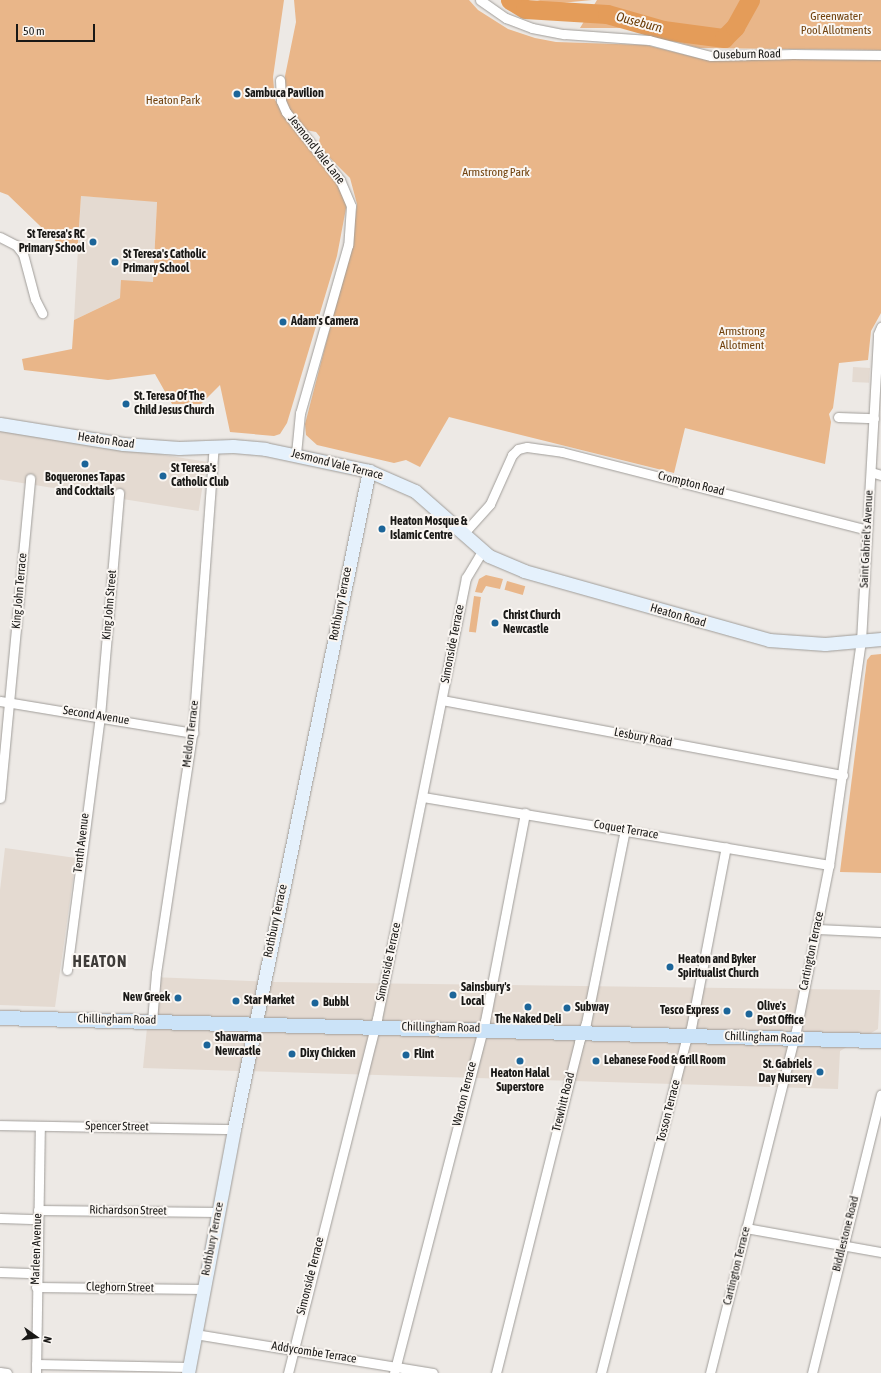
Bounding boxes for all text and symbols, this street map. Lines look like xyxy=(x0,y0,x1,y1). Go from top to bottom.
water label: Ouseburn xyxy=(614,9,664,37)
park label: Greenwater Pool Allotments xyxy=(801,10,871,38)
scale bar xyxy=(18,16,97,42)
text: 50 m xyxy=(23,24,45,38)
street label: Ouseburn Road xyxy=(713,47,781,63)
place label: Sambuca Pavilion xyxy=(245,87,324,101)
marker: Sambuca Pavilion xyxy=(232,89,242,99)
park label: Heaton Park xyxy=(146,94,200,108)
street label: Jesmond Vale Lane xyxy=(285,113,347,187)
park label: Armstrong Park xyxy=(462,166,530,180)
place label: St Teresa's RC Primary School xyxy=(19,228,85,256)
marker: St Teresa's RC Primary School xyxy=(88,237,98,247)
place label: St Teresa's Catholic Primary School xyxy=(123,248,206,276)
marker: St Teresa's Catholic Primary School xyxy=(110,257,120,267)
place label: Adam's Camera xyxy=(291,315,358,329)
marker: Adam's Camera xyxy=(278,317,288,327)
park label: Armstrong Allotment xyxy=(719,325,765,353)
place label: St. Teresa Of The Child Jesus Church xyxy=(134,390,214,418)
marker: St. Teresa Of The Child Jesus Church xyxy=(121,399,131,409)
street label: Heaton Road xyxy=(77,430,135,452)
street label: Jesmond Vale Terrace xyxy=(289,447,385,483)
marker: Boquerones Tapas and Cocktails xyxy=(80,459,90,469)
place label: St Teresa's Catholic Club xyxy=(171,462,229,490)
street label: Crompton Road xyxy=(656,469,726,499)
place label: Boquerones Tapas and Cocktails xyxy=(45,471,125,499)
marker: St Teresa's Catholic Club xyxy=(158,471,168,481)
street label: Saint Gabriel's Avenue xyxy=(857,490,877,588)
place label: Heaton Mosque & Islamic Centre xyxy=(390,515,467,543)
marker: Heaton Mosque & Islamic Centre xyxy=(377,524,387,534)
street label: King John Terrace xyxy=(10,552,30,630)
street label: Rothbury Terrace xyxy=(327,566,355,642)
street label: King John Street xyxy=(100,569,120,641)
street label: Heaton Road xyxy=(648,601,708,631)
street label: Simonside Terrace xyxy=(438,603,468,685)
place label: Christ Church Newcastle xyxy=(503,609,561,637)
marker: Christ Church Newcastle xyxy=(490,618,500,628)
street label: Meldon Terrace xyxy=(180,700,202,768)
street label: Second Avenue xyxy=(62,704,130,728)
street label: Lesbury Road xyxy=(613,725,673,751)
street label: Tenth Avenue xyxy=(71,812,93,874)
street label: Coquet Terrace xyxy=(593,817,659,843)
street label: Rothbury Terrace xyxy=(261,883,291,959)
street label: Cartington Terrace xyxy=(797,910,827,992)
street label: Simonside Terrace xyxy=(374,921,404,1003)
district label: HEATON xyxy=(73,951,127,971)
place label: Heaton and Byker Spiritualist Church xyxy=(678,953,759,981)
marker: Heaton and Byker Spiritualist Church xyxy=(665,962,675,972)
place label: Sainsbury's Local xyxy=(461,981,511,1009)
marker: Sainsbury's Local xyxy=(448,990,458,1000)
place label: New Greek xyxy=(123,991,170,1005)
marker: New Greek xyxy=(173,993,183,1003)
place label: Star Market xyxy=(244,994,294,1008)
marker: Star Market xyxy=(231,996,241,1006)
place label: Bubbl xyxy=(323,996,349,1010)
marker: Bubbl xyxy=(310,998,320,1008)
place label: Olive's Post Office xyxy=(757,1000,804,1028)
place label: Subway xyxy=(575,1001,609,1015)
marker: The Naked Deli xyxy=(523,1002,533,1012)
marker: Subway xyxy=(562,1003,572,1013)
place label: Tesco Express xyxy=(660,1004,719,1018)
marker: Tesco Express xyxy=(722,1006,732,1016)
marker: Olive's Post Office xyxy=(744,1009,754,1019)
street label: Chillingham Road xyxy=(78,1012,156,1028)
place label: The Naked Deli xyxy=(495,1013,561,1027)
street label: Chillingham Road xyxy=(402,1020,480,1036)
street label: Chillingham Road xyxy=(724,1029,804,1047)
place label: Shawarma Newcastle xyxy=(215,1031,262,1059)
marker: Shawarma Newcastle xyxy=(202,1040,212,1050)
place label: Dixy Chicken xyxy=(300,1047,356,1061)
place label: Flint xyxy=(414,1048,434,1062)
marker: Dixy Chicken xyxy=(287,1049,297,1059)
marker: Flint xyxy=(401,1050,411,1060)
place label: Lebanese Food & Grill Room xyxy=(604,1054,726,1068)
marker: Heaton Halal Superstore xyxy=(515,1056,525,1066)
marker: Lebanese Food & Grill Room xyxy=(591,1056,601,1066)
place label: St. Gabriels Day Nursery xyxy=(759,1058,812,1086)
street label: Warton Terrace xyxy=(450,1060,480,1128)
place label: Heaton Halal Superstore xyxy=(491,1067,549,1095)
marker: St. Gabriels Day Nursery xyxy=(815,1067,825,1077)
street label: Trewhitt Road xyxy=(550,1071,578,1133)
street label: Tosson Terrace xyxy=(654,1078,684,1144)
street label: Spencer Street xyxy=(85,1119,149,1135)
street label: Biddlestone Road xyxy=(830,1195,862,1273)
street label: Rothbury Terrace xyxy=(199,1201,227,1277)
street label: Richardson Street xyxy=(89,1203,167,1219)
street label: Marleen Avenue xyxy=(29,1213,45,1285)
street label: Cartington Terrace xyxy=(720,1225,754,1307)
street label: Simonside Terrace xyxy=(294,1235,328,1317)
street label: Cleghorn Street xyxy=(86,1280,154,1296)
north arrow xyxy=(16,1317,56,1357)
text: N xyxy=(41,1335,54,1345)
street label: Addycombe Terrace xyxy=(270,1339,358,1367)

